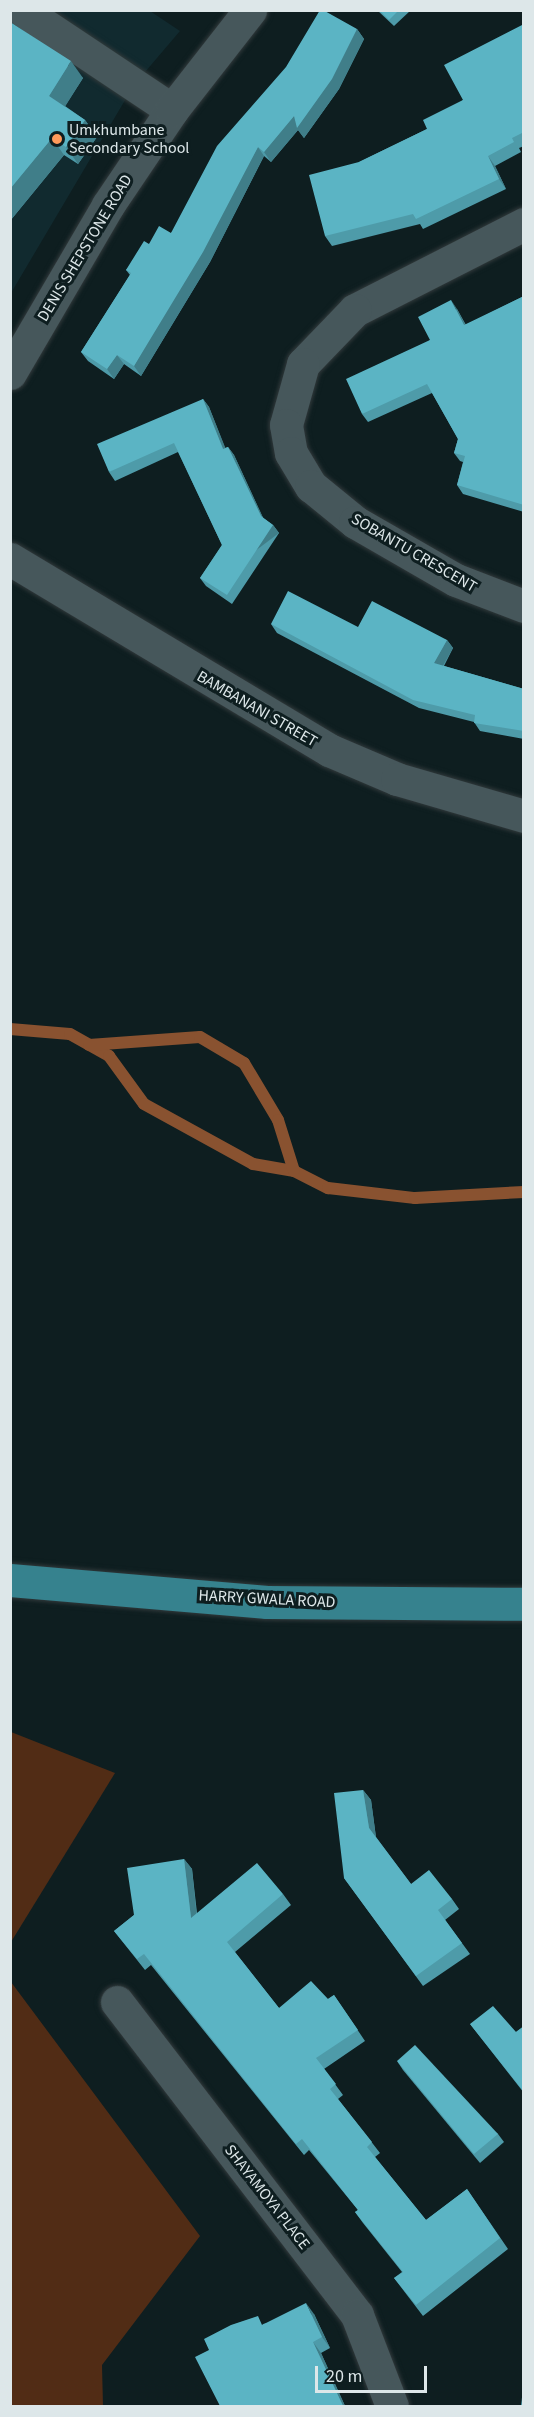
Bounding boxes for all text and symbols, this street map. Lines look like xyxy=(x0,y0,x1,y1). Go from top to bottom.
place label: Umkhumbane Secondary School xyxy=(69,120,189,158)
marker: Umkhumbane Secondary School xyxy=(50,132,64,146)
street label: DENIS SHEPSTONE ROAD xyxy=(34,171,136,325)
street label: SOBANTU CRESCENT xyxy=(348,509,480,597)
street label: BAMBANANI STREET xyxy=(193,667,321,751)
street label: HARRY GWALA ROAD xyxy=(198,1586,336,1612)
street label: SHAYAMOYA PLACE xyxy=(220,2141,314,2253)
scale bar xyxy=(318,2354,430,2392)
text: 20 m xyxy=(326,2364,362,2389)

